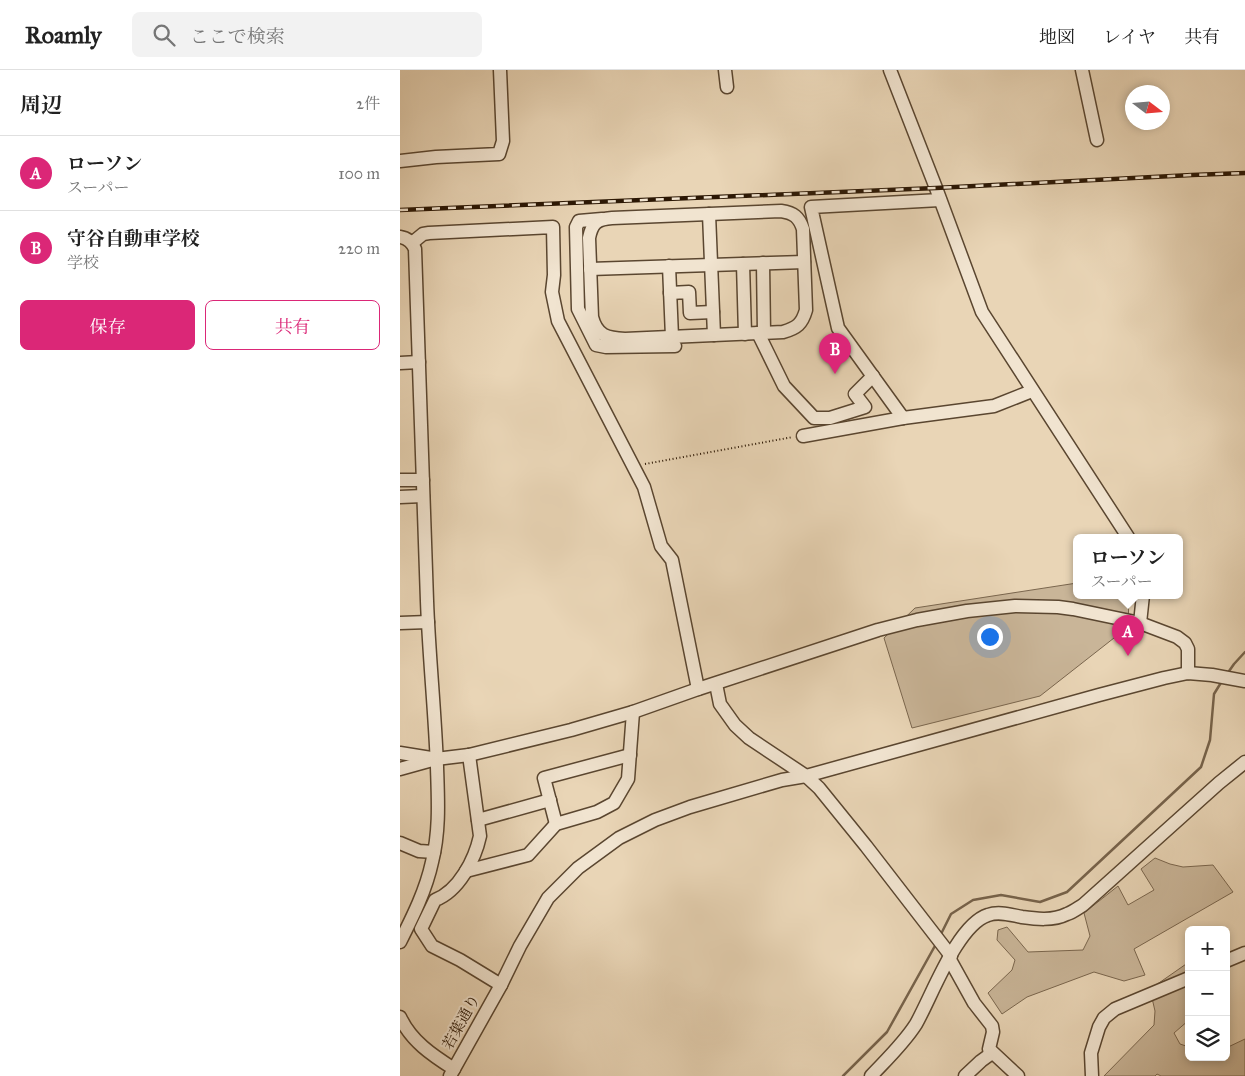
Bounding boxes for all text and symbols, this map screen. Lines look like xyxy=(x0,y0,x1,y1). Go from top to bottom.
search box xyxy=(132,12,482,57)
text: Roamly xyxy=(25,20,102,50)
icon: search xyxy=(150,21,178,49)
text: ここで検索 xyxy=(190,25,285,48)
text: 地図 xyxy=(1039,26,1075,48)
text: レイヤ xyxy=(1103,26,1156,48)
text: 共有 xyxy=(1184,26,1220,48)
north arrow xyxy=(1125,85,1170,130)
text: 周辺 xyxy=(20,92,62,118)
text: 2件 xyxy=(356,94,380,113)
text: ローソン xyxy=(67,152,142,175)
text: A xyxy=(31,164,41,183)
text: 100 m xyxy=(338,164,380,183)
text: スーパー xyxy=(67,178,129,197)
text: 守谷自動車学校 xyxy=(67,227,200,250)
text: B xyxy=(31,239,41,258)
text: 220 m xyxy=(338,239,380,258)
text: 学校 xyxy=(67,253,99,272)
button: 保存 xyxy=(20,300,195,350)
button: 共有 xyxy=(205,300,380,350)
pin: B xyxy=(819,333,851,374)
popup xyxy=(1073,534,1183,599)
text: ローソン xyxy=(1090,546,1166,569)
text: スーパー xyxy=(1090,572,1153,591)
pin: A xyxy=(1112,615,1144,656)
your location xyxy=(977,624,1003,650)
map controls xyxy=(1185,926,1230,1061)
button: + xyxy=(1185,926,1230,971)
button: − xyxy=(1185,971,1230,1016)
street label: 若葉通り xyxy=(439,991,483,1053)
button: layers xyxy=(1185,1016,1230,1061)

